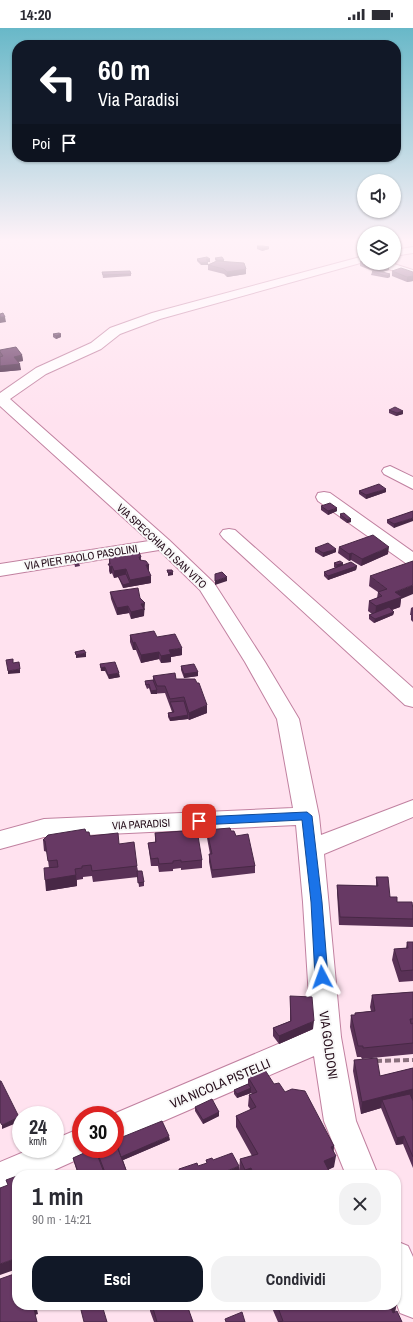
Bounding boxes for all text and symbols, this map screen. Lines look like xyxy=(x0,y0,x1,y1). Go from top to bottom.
text: 14:20 xyxy=(20,4,51,25)
text: 60 m xyxy=(98,51,150,89)
icon: left xyxy=(32,56,84,108)
text: Via Paradisi xyxy=(98,87,179,112)
icon: arrive xyxy=(58,132,80,154)
text: Poi xyxy=(32,133,50,154)
map controls xyxy=(357,174,401,270)
button: sound xyxy=(357,174,401,218)
button: layers xyxy=(357,226,401,270)
street label: VIA SPECCHIA DI SAN VITO xyxy=(114,501,210,591)
street label: VIA PIER PAOLO PASOLINI xyxy=(24,541,138,573)
pin xyxy=(182,804,216,838)
icon: arrive xyxy=(188,810,210,832)
street label: VIA PARADISI xyxy=(112,815,170,833)
position arrow xyxy=(301,956,343,998)
street label: VIA GOLDONI xyxy=(315,1010,342,1080)
street label: VIA NICOLA PISTELLI xyxy=(168,1055,273,1112)
speed limit sign: 30 xyxy=(72,1106,124,1158)
text: 24 xyxy=(29,1113,47,1140)
text: km/h xyxy=(29,1135,47,1148)
text: 1 min xyxy=(32,1180,83,1212)
button: close xyxy=(339,1183,381,1225)
text: 90 m · 14:21 xyxy=(32,1211,91,1228)
button: Esci xyxy=(32,1256,203,1302)
button: Condividi xyxy=(211,1256,381,1302)

